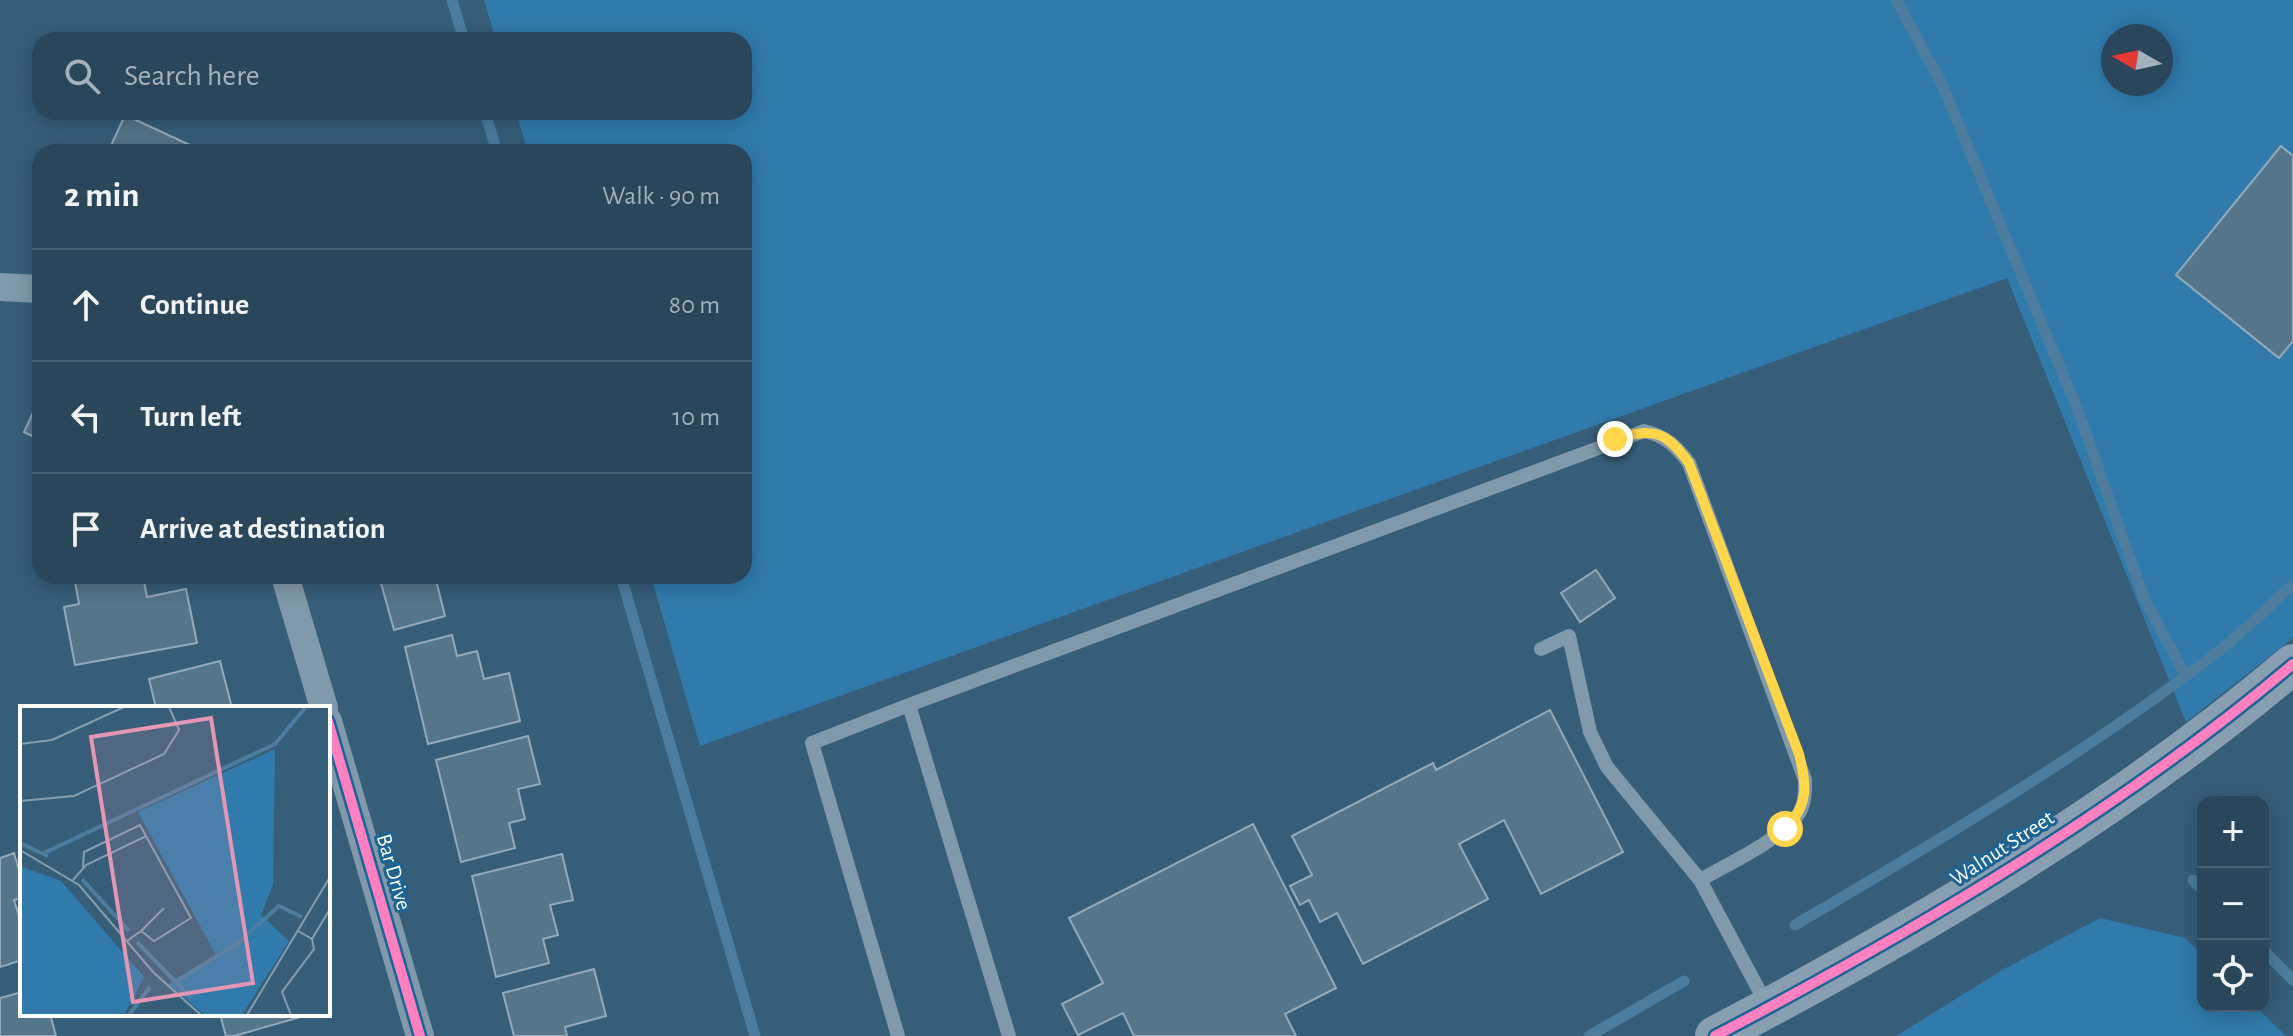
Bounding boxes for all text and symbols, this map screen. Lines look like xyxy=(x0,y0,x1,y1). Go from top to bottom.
north arrow xyxy=(2101,24,2173,96)
search box xyxy=(32,32,752,120)
icon: search xyxy=(60,54,104,98)
text: Search here xyxy=(124,61,260,91)
text: 2 min xyxy=(64,179,139,213)
text: Walk · 90 m xyxy=(602,183,720,209)
icon: ahead xyxy=(64,283,108,327)
text: Continue xyxy=(140,290,249,320)
text: 80 m xyxy=(669,292,720,318)
icon: left xyxy=(64,395,108,439)
text: Turn left xyxy=(140,402,241,432)
text: 10 m xyxy=(672,404,720,430)
route end xyxy=(1597,421,1633,457)
icon: arrive xyxy=(64,507,108,551)
text: Arrive at destination xyxy=(140,514,386,544)
inset map xyxy=(20,706,330,1016)
map controls xyxy=(2197,796,2269,1012)
button: + xyxy=(2197,796,2269,868)
street label: Walnut Street xyxy=(1946,806,2058,890)
route start xyxy=(1767,811,1803,847)
street label: Bar Drive xyxy=(373,831,415,913)
button: − xyxy=(2197,868,2269,940)
button: locate xyxy=(2197,940,2269,1012)

